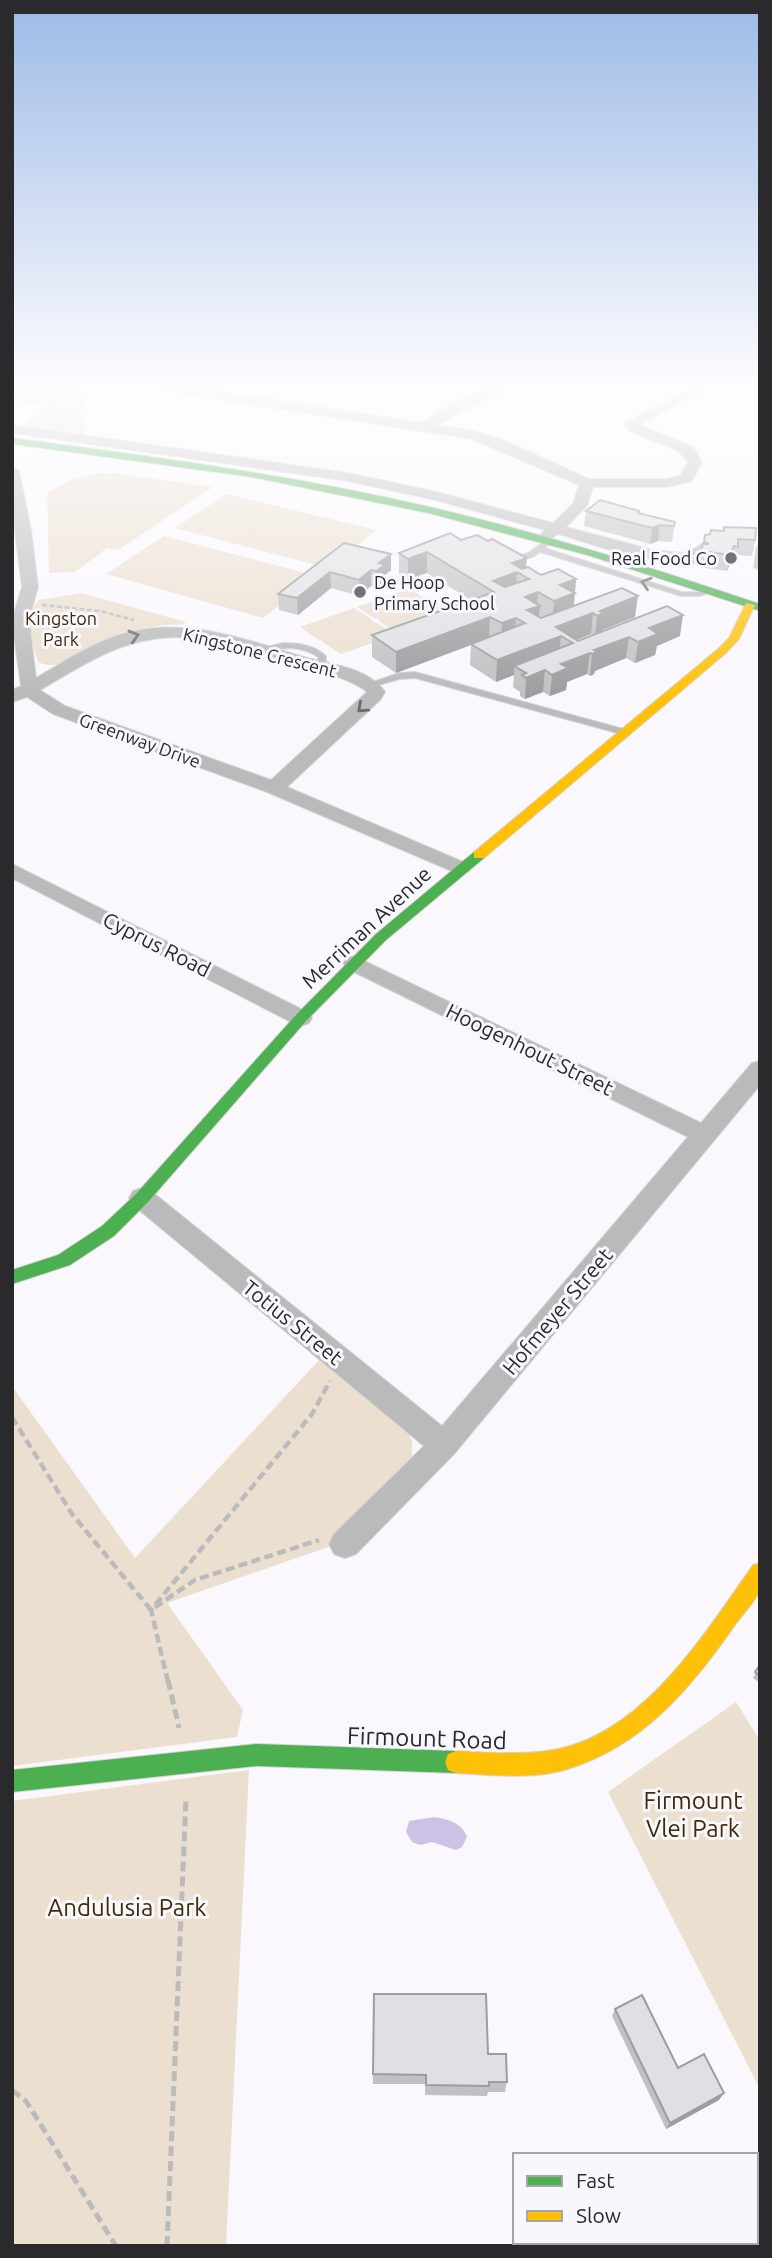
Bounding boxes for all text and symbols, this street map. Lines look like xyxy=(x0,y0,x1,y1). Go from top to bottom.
place label: Real Food Co xyxy=(611,548,717,568)
marker: Real Food Co xyxy=(723,550,739,566)
place label: De Hoop Primary School xyxy=(374,572,495,613)
one-way arrow xyxy=(641,577,653,592)
marker: De Hoop Primary School xyxy=(352,584,368,600)
park label: Kingston Park xyxy=(25,608,97,649)
street label: Kingstone Crescent xyxy=(181,623,339,681)
one-way arrow xyxy=(128,630,140,644)
one-way arrow xyxy=(357,700,370,712)
street label: Greenway Drive xyxy=(77,709,203,771)
street label: Merriman Avenue xyxy=(297,861,435,993)
street label: Cyprus Road xyxy=(99,907,215,981)
street label: Hoogenhout Street xyxy=(443,998,617,1100)
street label: Hofmeyer Street xyxy=(497,1243,617,1379)
street label: Totius Street xyxy=(238,1275,348,1369)
street label: Firmount Road xyxy=(347,1722,507,1754)
park label: Firmount Vlei Park xyxy=(643,1787,743,1842)
park label: Andulusia Park xyxy=(48,1894,206,1921)
legend xyxy=(513,2153,758,2244)
text: Fast xyxy=(576,2168,614,2192)
text: Slow xyxy=(576,2203,621,2227)

